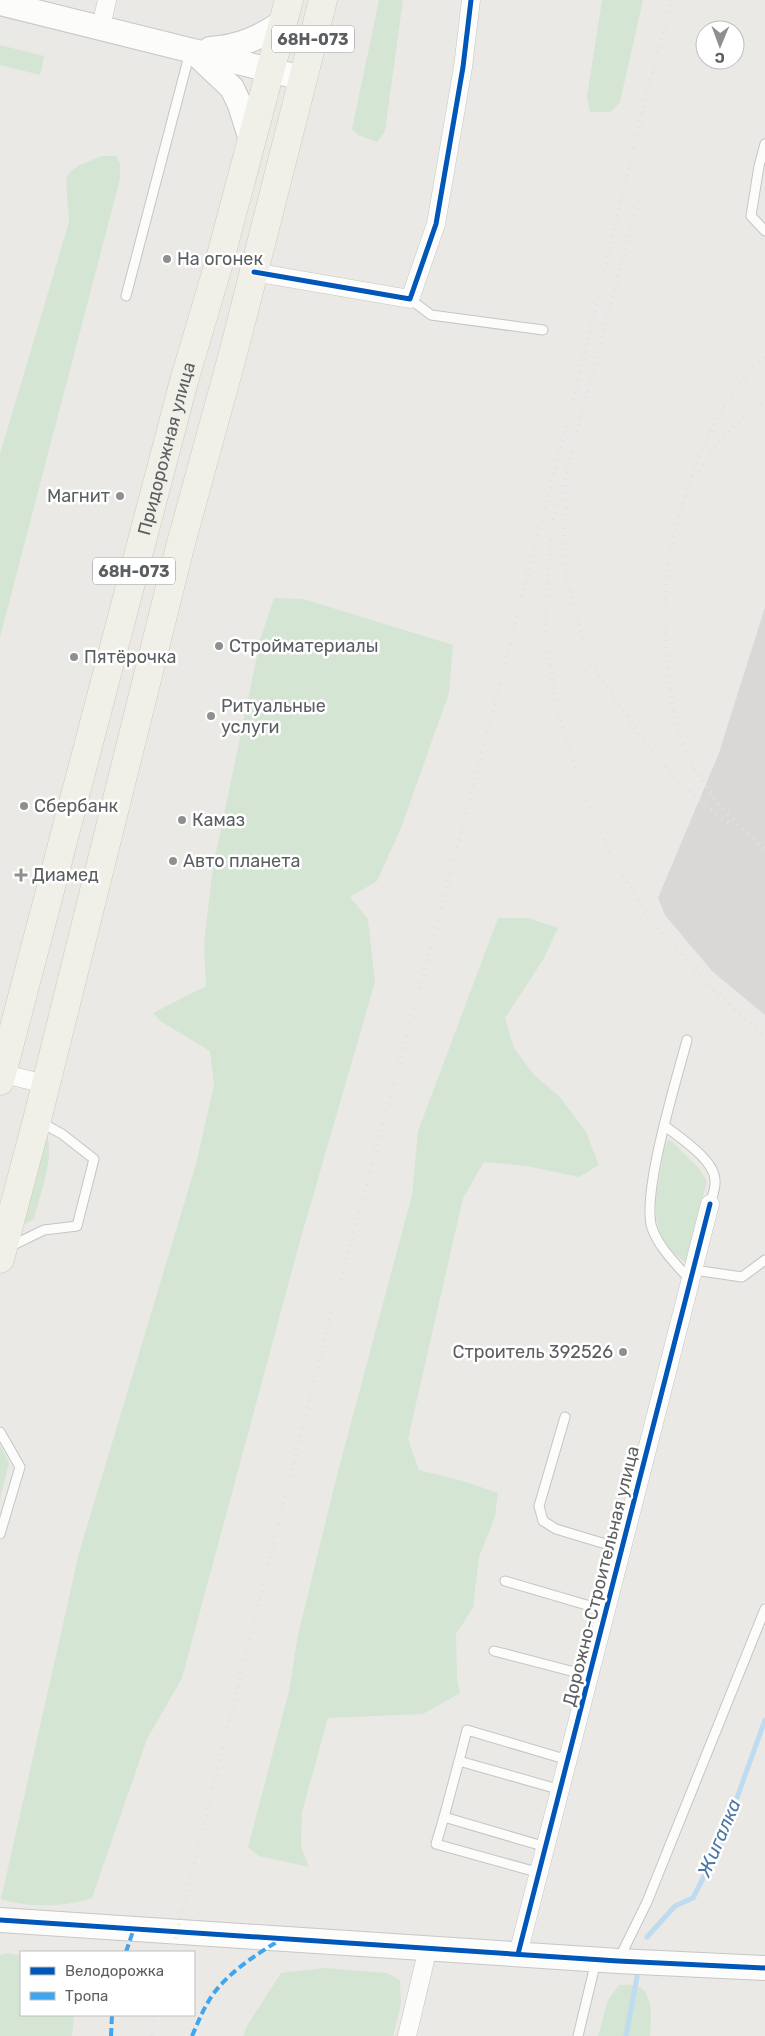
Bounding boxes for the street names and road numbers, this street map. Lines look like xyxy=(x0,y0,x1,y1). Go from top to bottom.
road number: 68Н-073 xyxy=(272,26,354,52)
street label: Придорожная улица xyxy=(133,359,200,537)
road number: 68Н-073 xyxy=(93,558,175,584)
street label: Дорожно-Строительная улица xyxy=(558,1444,644,1708)

